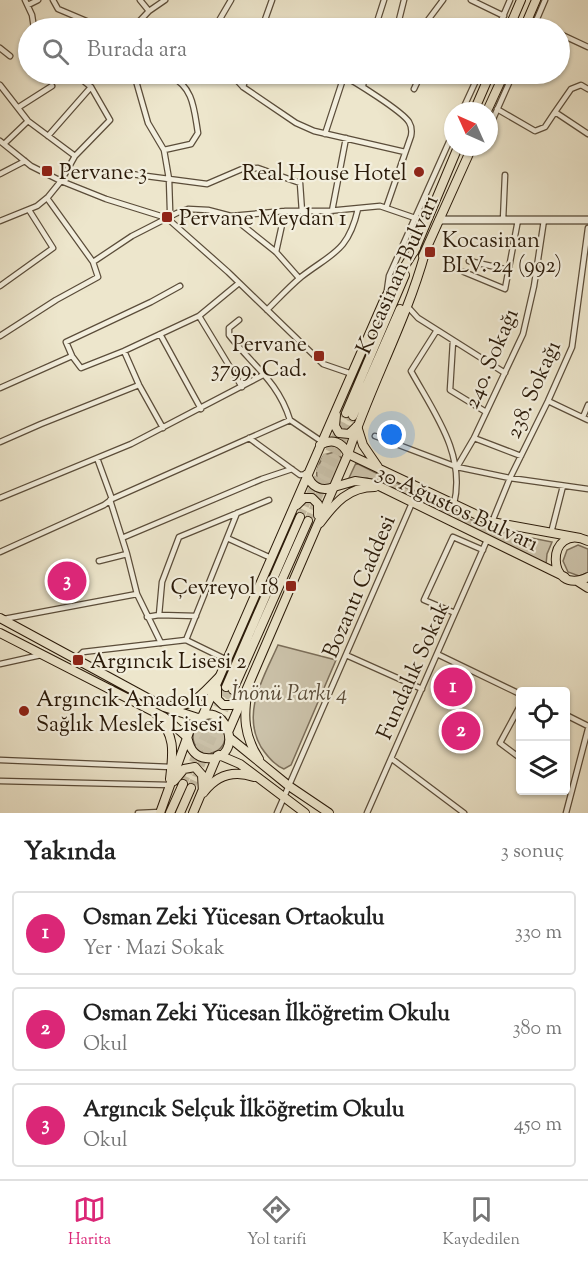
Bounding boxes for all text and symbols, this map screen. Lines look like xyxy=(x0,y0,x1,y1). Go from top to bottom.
search box xyxy=(18,18,570,84)
icon: search xyxy=(39,35,72,68)
text: Burada ara xyxy=(87,35,187,67)
north arrow xyxy=(444,102,498,156)
place label: Pervane 3 xyxy=(59,158,147,190)
place label: Real House Hotel xyxy=(242,159,407,191)
marker: Pervane 3 xyxy=(40,164,54,178)
marker: Real House Hotel xyxy=(412,165,426,179)
street label: Kocasinan Bulvarı xyxy=(349,191,448,360)
place label: Pervane Meydan 1 xyxy=(179,204,347,236)
marker: Pervane Meydan 1 xyxy=(160,210,174,224)
place label: Kocasinan BLV. 24 (992) xyxy=(442,226,562,283)
marker: Kocasinan BLV. 24 (992) xyxy=(423,245,437,259)
street label: 240. Sokağı xyxy=(457,304,528,414)
place label: Pervane 3799. Cad. xyxy=(211,330,307,387)
street label: 238. Sokağı xyxy=(499,336,571,444)
marker: Pervane 3799. Cad. xyxy=(312,349,326,363)
your location xyxy=(377,420,406,449)
street label: 30 Ağustos Bulvarı xyxy=(370,458,543,561)
street label: Bozantı Caddesi xyxy=(316,511,405,664)
pin: 3 xyxy=(48,558,86,604)
place label: Çevreyol 18 xyxy=(171,573,279,605)
marker: Çevreyol 18 xyxy=(284,579,298,593)
street label: Fundalık Sokak xyxy=(370,597,459,745)
place label: Argıncık Lisesi 2 xyxy=(90,647,247,679)
marker: Argıncık Lisesi 2 xyxy=(71,653,85,667)
pin: 1 xyxy=(434,664,472,710)
park label: İnönü Parkı 4 xyxy=(231,679,347,711)
place label: Argıncık Anadolu Sağlık Meslek Lisesi xyxy=(36,685,224,742)
map controls xyxy=(516,687,570,795)
button: locate xyxy=(516,687,570,741)
marker: Argıncık Anadolu Sağlık Meslek Lisesi xyxy=(17,704,31,718)
pin: 2 xyxy=(442,708,480,754)
button: layers xyxy=(516,741,570,795)
text: Yakında xyxy=(24,834,116,871)
text: 3 sonuç xyxy=(501,838,564,867)
text: Osman Zeki Yücesan Ortaokulu xyxy=(83,903,385,935)
text: 1 xyxy=(42,919,49,948)
text: 330 m xyxy=(515,919,562,948)
text: Yer · Mazi Sokak xyxy=(83,935,225,964)
text: Osman Zeki Yücesan İlköğretim Okulu xyxy=(83,999,450,1031)
text: 2 xyxy=(41,1015,50,1044)
text: 380 m xyxy=(513,1015,562,1044)
text: Okul xyxy=(83,1031,128,1060)
text: Argıncık Selçuk İlköğretim Okulu xyxy=(83,1095,404,1127)
text: 3 xyxy=(41,1111,50,1140)
text: 450 m xyxy=(514,1111,562,1140)
text: Okul xyxy=(83,1127,128,1156)
tab: Harita xyxy=(68,1193,111,1252)
tab: Yol tarifi xyxy=(247,1193,307,1252)
tab: Kaydedilen xyxy=(443,1193,520,1252)

